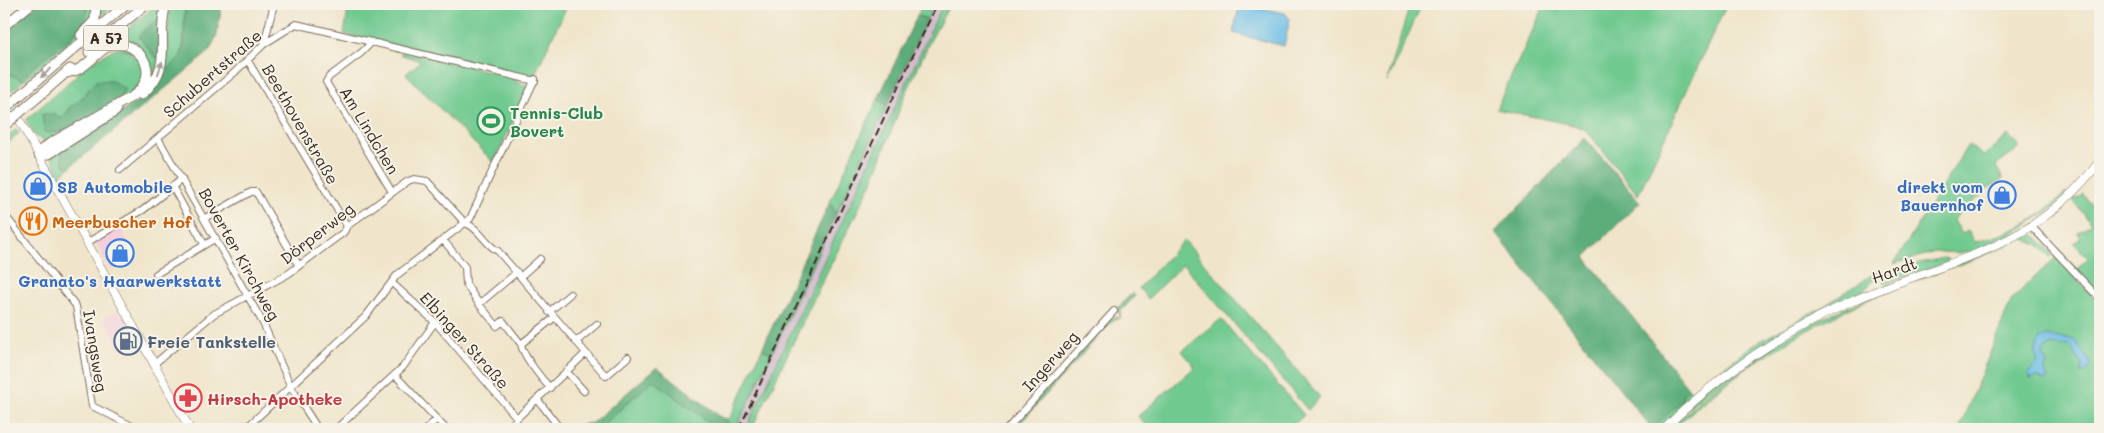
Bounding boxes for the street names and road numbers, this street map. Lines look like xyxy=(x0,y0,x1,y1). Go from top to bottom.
street label: Schubertstraße xyxy=(158,24,266,122)
road number: A 57 xyxy=(84,26,128,50)
street label: Beethovenstraße xyxy=(258,60,344,188)
street label: Am Lindchen xyxy=(336,82,404,178)
street label: Boverter Kirchweg xyxy=(195,184,285,324)
street label: Dörperweg xyxy=(276,198,358,268)
street label: Hardt xyxy=(1869,252,1919,288)
street label: Elbinger Straße xyxy=(416,287,514,393)
street label: Ivangsweg xyxy=(79,308,113,394)
street label: Ingerweg xyxy=(1017,326,1083,396)

